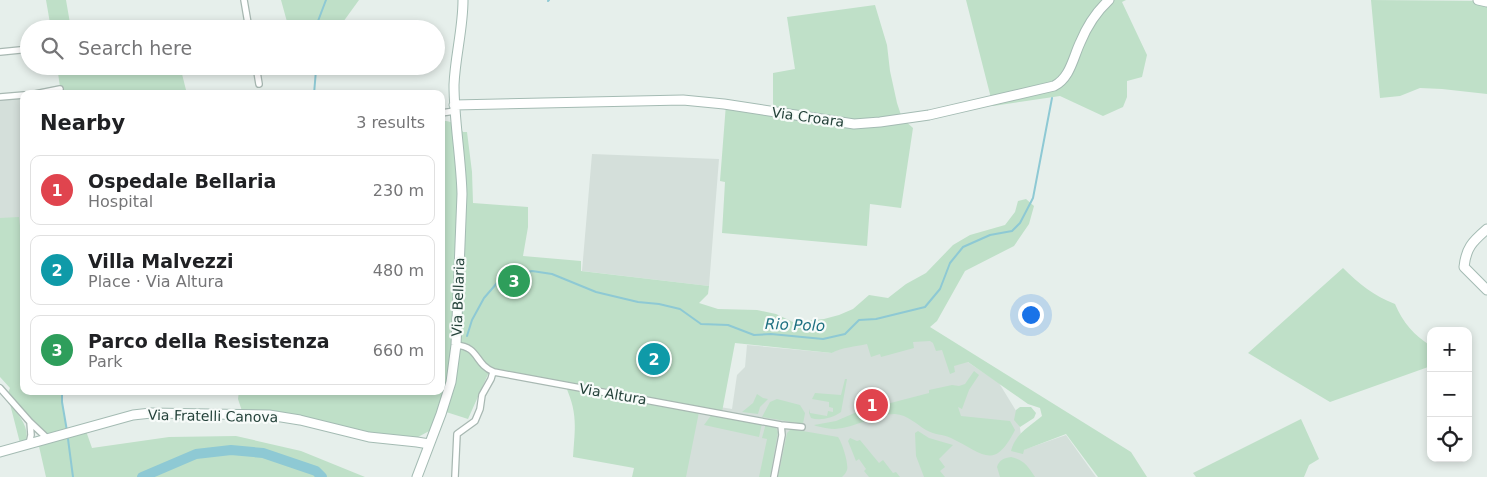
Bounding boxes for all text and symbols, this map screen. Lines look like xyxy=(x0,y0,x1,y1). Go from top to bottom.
search box xyxy=(20,20,445,75)
icon: search xyxy=(38,34,66,62)
text: Search here xyxy=(78,37,192,59)
street label: Via Croara xyxy=(771,104,845,130)
text: Nearby xyxy=(40,111,125,135)
text: 3 results xyxy=(356,113,425,132)
text: Ospedale Bellaria xyxy=(88,170,276,192)
text: 1 xyxy=(51,181,63,200)
text: 230 m xyxy=(373,181,424,200)
text: Hospital xyxy=(88,192,153,211)
text: Villa Malvezzi xyxy=(88,250,234,272)
street label: Via Bellaria xyxy=(449,257,467,337)
text: 2 xyxy=(51,261,63,280)
text: 480 m xyxy=(373,261,424,280)
pin: 3 xyxy=(498,262,530,300)
text: Place · Via Altura xyxy=(88,272,224,291)
your location xyxy=(1018,302,1044,328)
water label: Rio Polo xyxy=(765,315,825,335)
map controls xyxy=(1427,327,1472,462)
button: + xyxy=(1427,327,1472,372)
text: Parco della Resistenza xyxy=(88,330,330,352)
pin: 2 xyxy=(638,340,670,378)
text: 3 xyxy=(51,341,63,360)
text: 660 m xyxy=(373,341,424,360)
text: Park xyxy=(88,352,123,371)
button: − xyxy=(1427,372,1472,417)
street label: Via Altura xyxy=(578,380,648,408)
pin: 1 xyxy=(856,386,888,424)
street label: Via Fratelli Canova xyxy=(148,407,278,425)
button: locate xyxy=(1427,417,1472,462)

